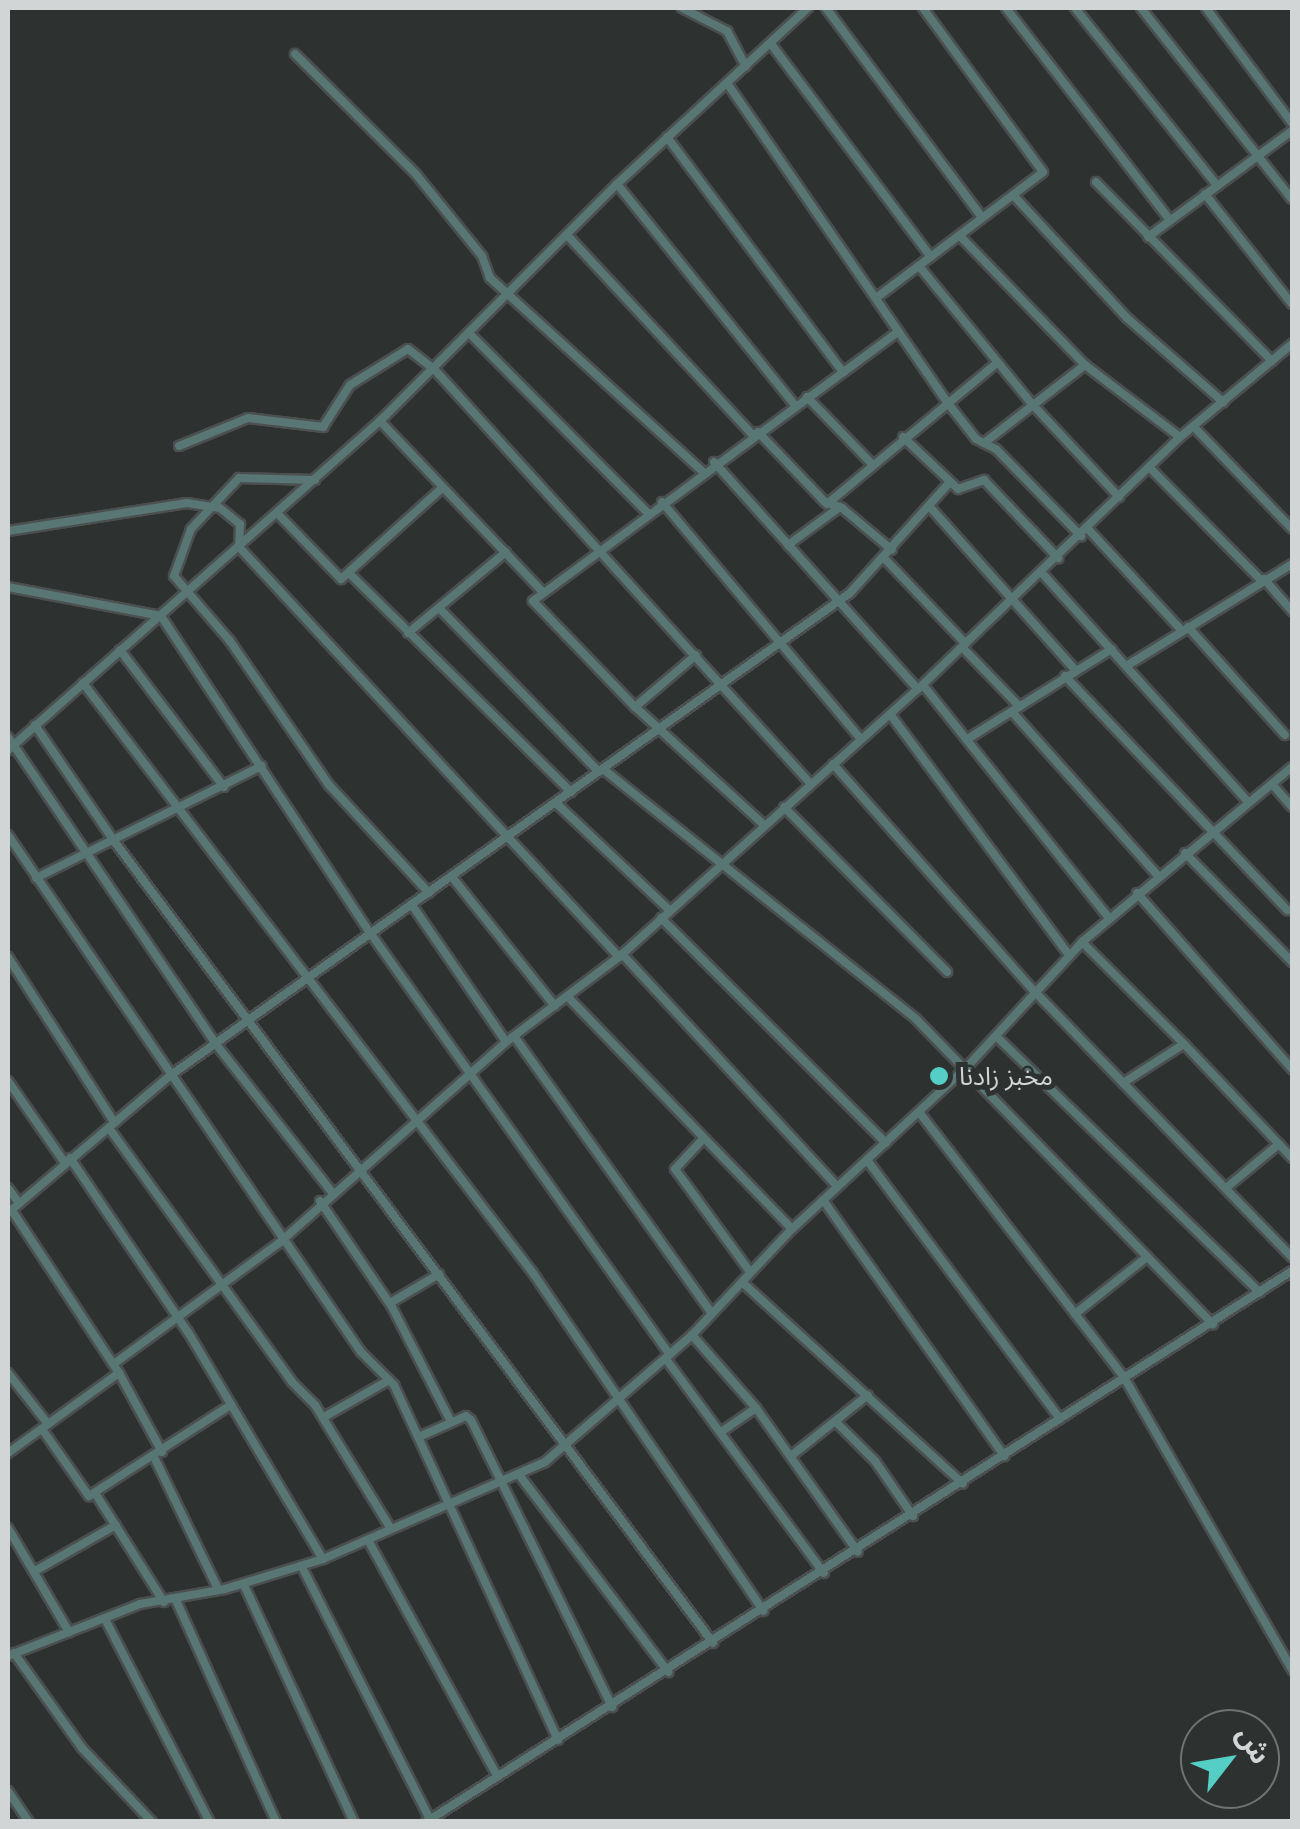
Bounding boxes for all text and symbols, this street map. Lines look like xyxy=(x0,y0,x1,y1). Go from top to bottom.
place label: مخبز زادنا xyxy=(959,1061,1053,1091)
marker: مخبز زادنا xyxy=(928,1065,950,1087)
north arrow xyxy=(1180,1709,1280,1809)
text: ش xyxy=(1229,1718,1280,1770)

